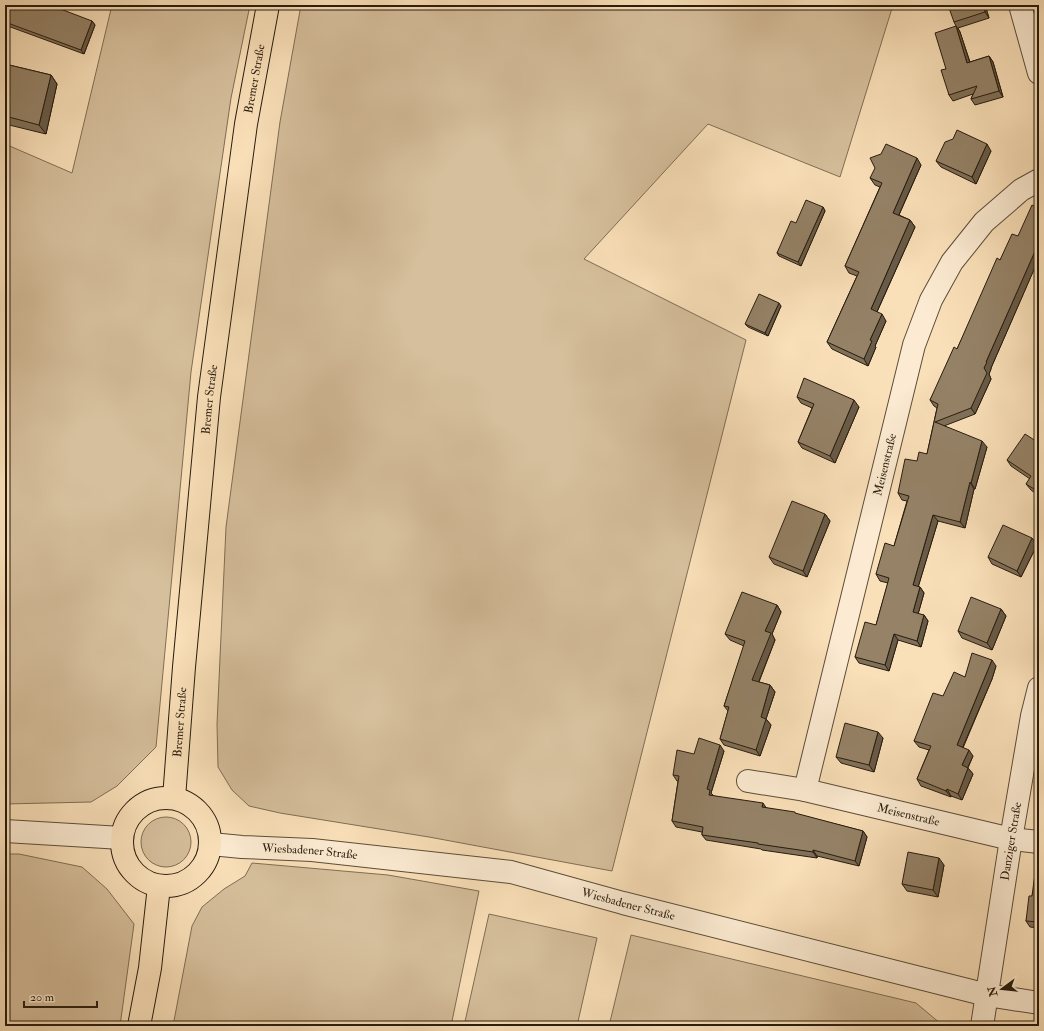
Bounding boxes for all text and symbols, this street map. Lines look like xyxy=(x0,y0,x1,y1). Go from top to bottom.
street label: Bremer Straße xyxy=(241,43,269,115)
street label: Bremer Straße xyxy=(199,364,221,435)
street label: Meisenstraße xyxy=(870,432,900,498)
street label: Bremer Straße xyxy=(170,687,190,758)
street label: Meisenstraße xyxy=(875,800,941,830)
street label: Danziger Straße xyxy=(998,801,1025,882)
street label: Wiesbadener Straße xyxy=(261,841,358,863)
street label: Wiesbadener Straße xyxy=(579,885,676,924)
north arrow xyxy=(982,969,1022,1009)
scale bar xyxy=(24,983,97,1009)
text: N xyxy=(985,984,1001,999)
text: 20 m xyxy=(30,990,55,1005)

